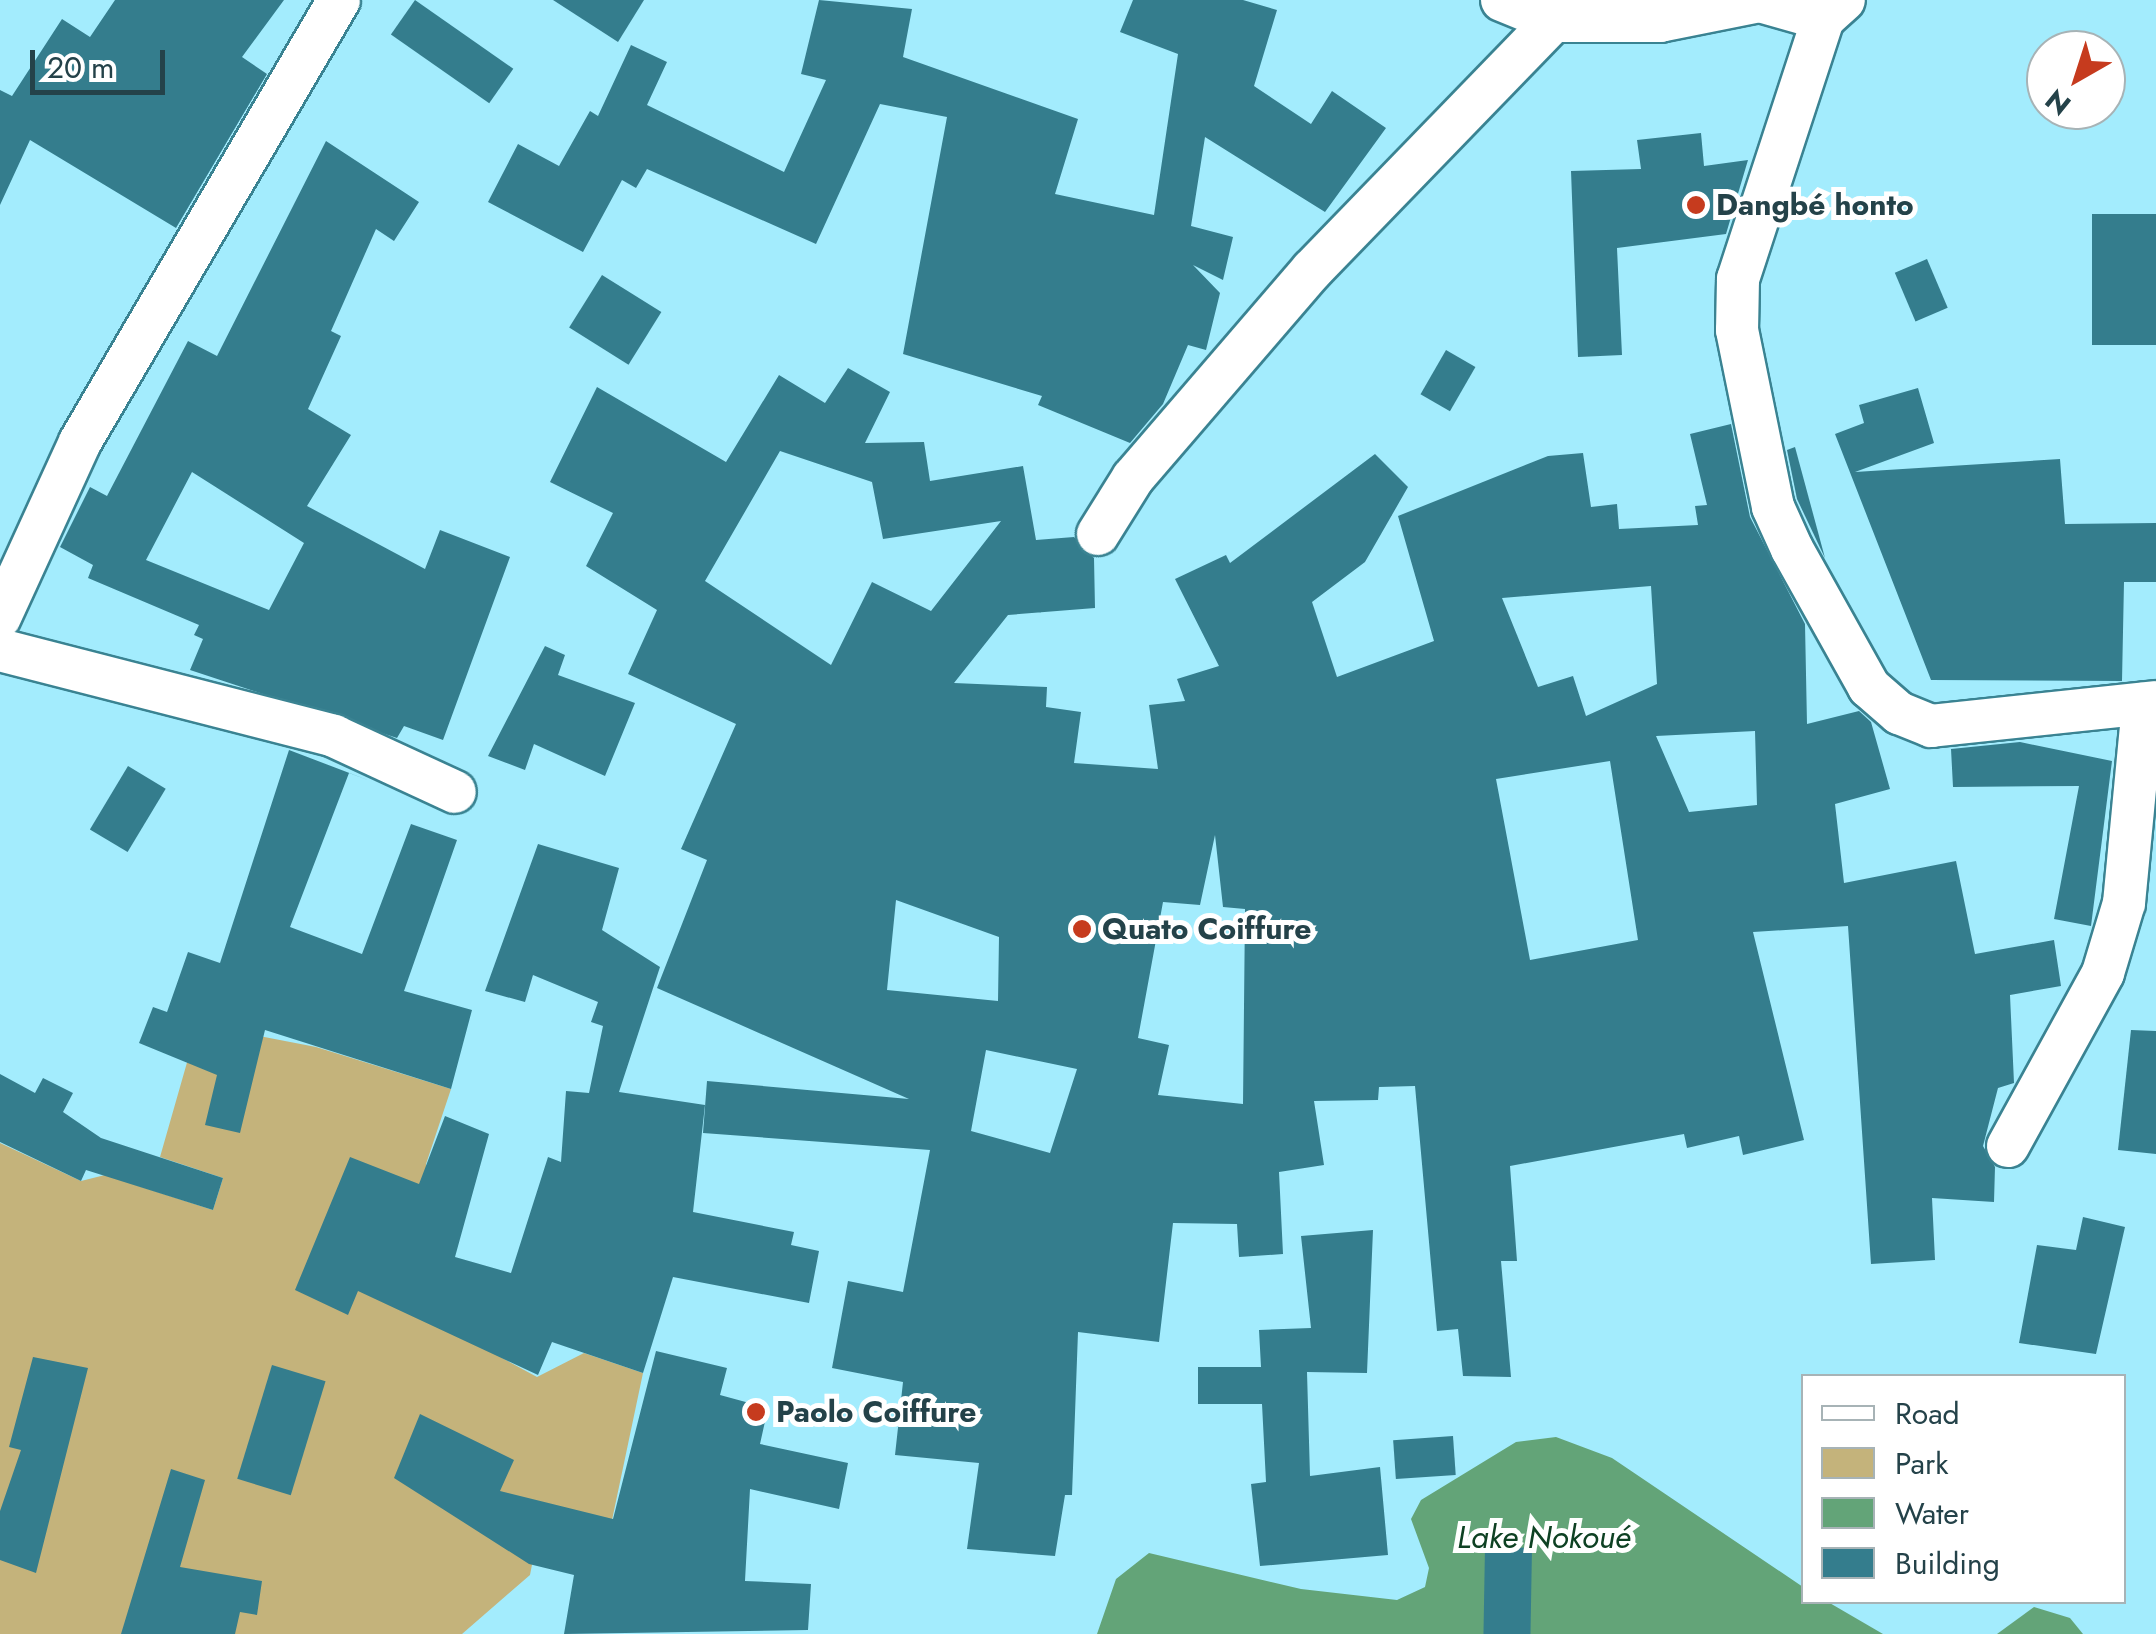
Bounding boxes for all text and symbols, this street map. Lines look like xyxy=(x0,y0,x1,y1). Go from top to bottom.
scale bar xyxy=(35,30,170,92)
north arrow xyxy=(2026,30,2126,130)
text: 20 m xyxy=(47,46,114,89)
text: N xyxy=(2037,79,2080,125)
place label: Dangbé honto xyxy=(1716,187,1914,223)
marker: Dangbé honto xyxy=(1685,194,1707,216)
place label: Quato Coiffure xyxy=(1102,911,1312,947)
marker: Quato Coiffure xyxy=(1071,918,1093,940)
legend xyxy=(1801,1374,2126,1604)
text: Road xyxy=(1895,1392,1960,1435)
place label: Paolo Coiffure xyxy=(776,1394,976,1430)
marker: Paolo Coiffure xyxy=(745,1401,767,1423)
text: Park xyxy=(1895,1442,1948,1485)
text: Water xyxy=(1895,1492,1969,1535)
water label: Lake Nokoué xyxy=(1457,1518,1631,1556)
text: Building xyxy=(1895,1542,2000,1585)

